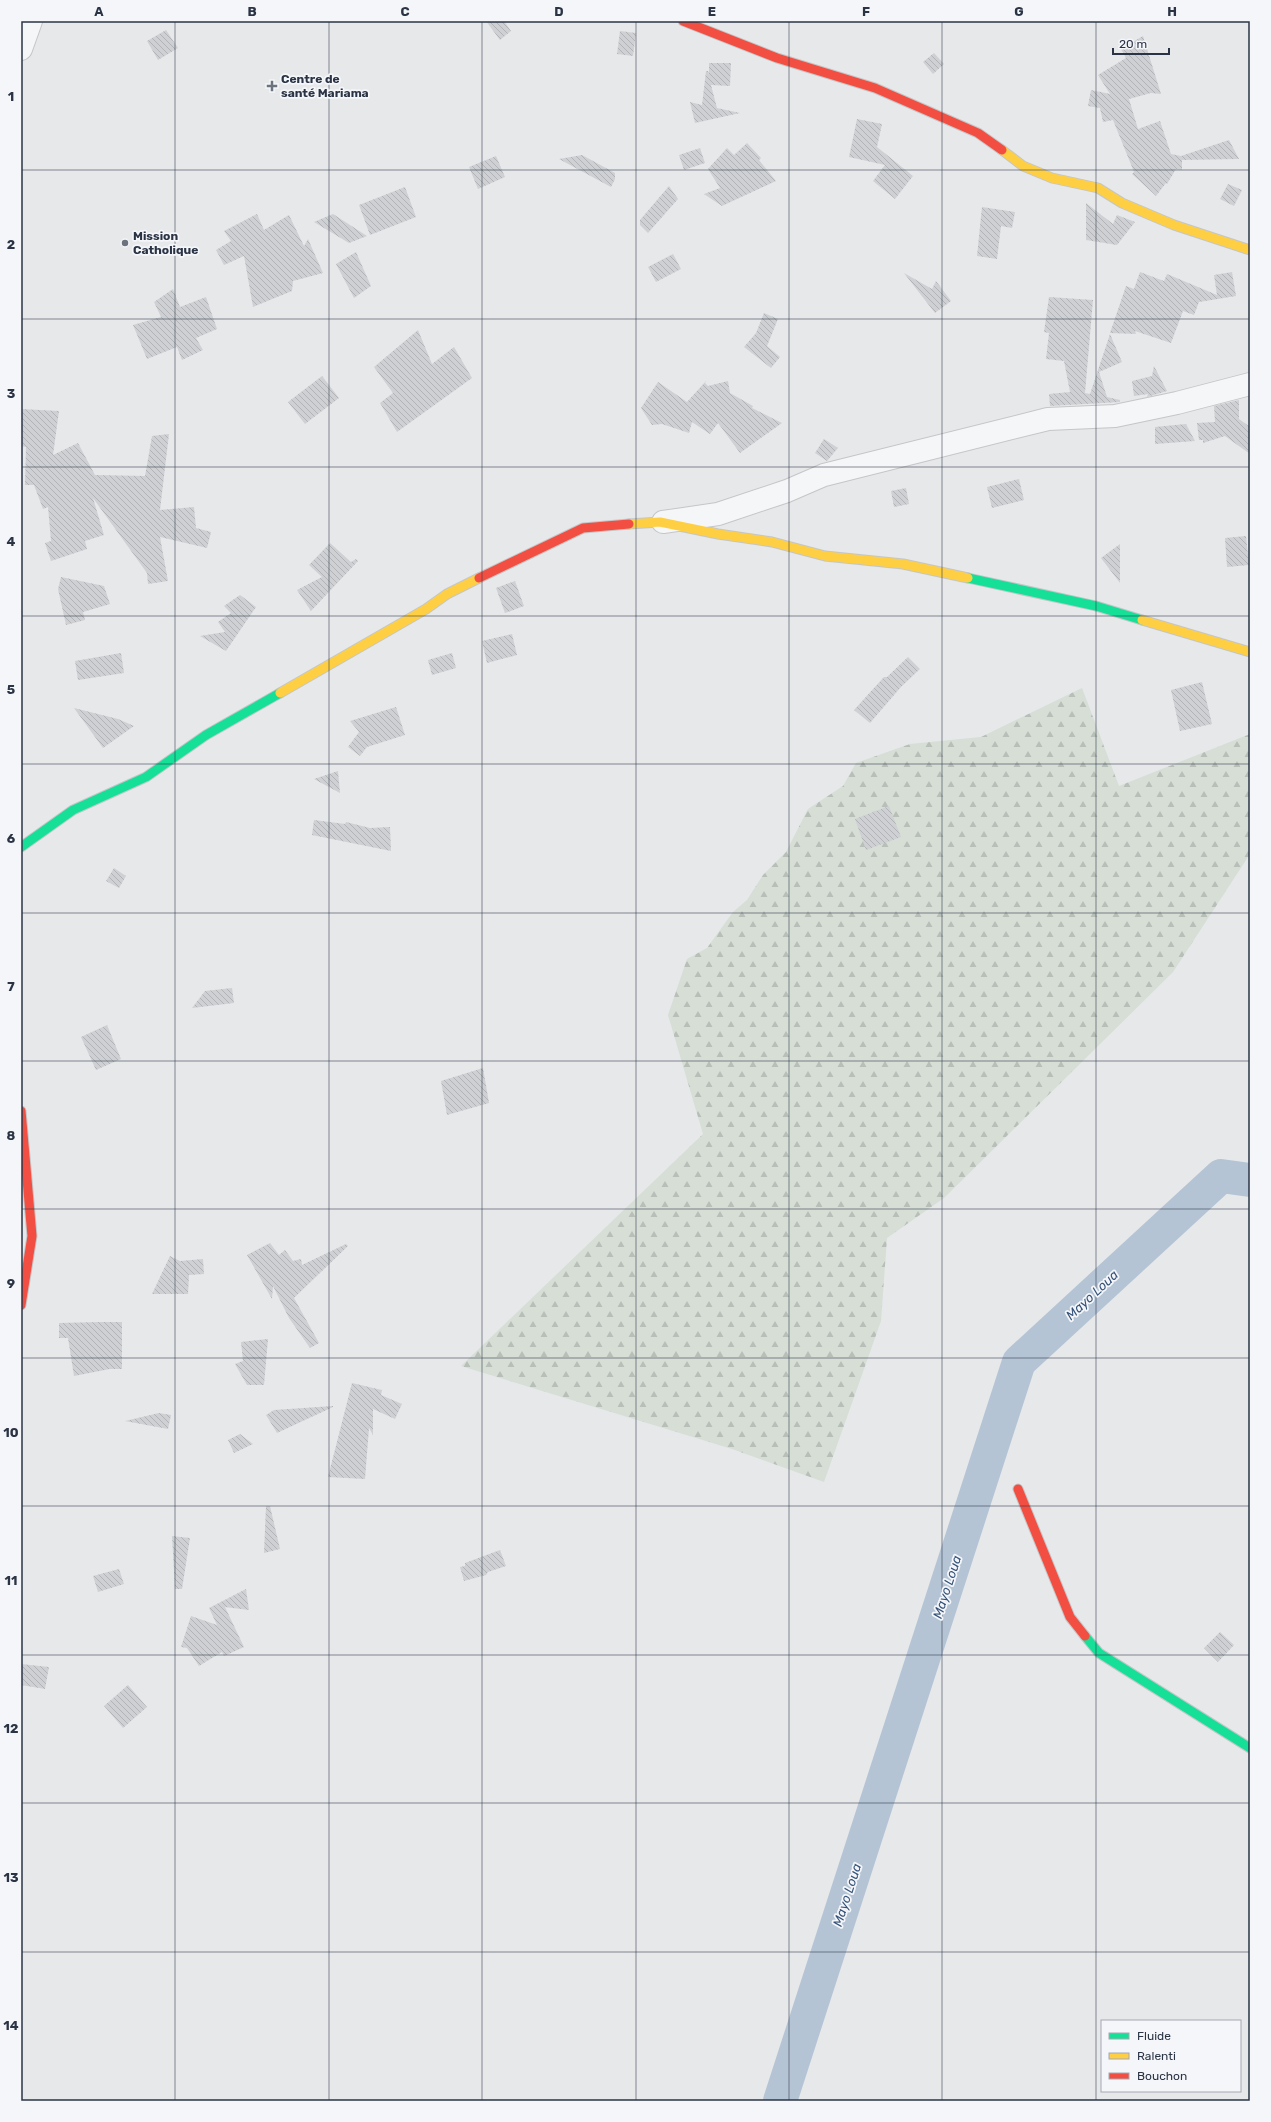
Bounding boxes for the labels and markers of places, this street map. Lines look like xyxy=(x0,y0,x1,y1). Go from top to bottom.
place label: Centre de santé Mariama xyxy=(281,72,369,100)
marker: Centre de santé Mariama xyxy=(266,80,278,92)
place label: Mission Catholique xyxy=(133,229,198,257)
marker: Mission Catholique xyxy=(120,238,130,248)

